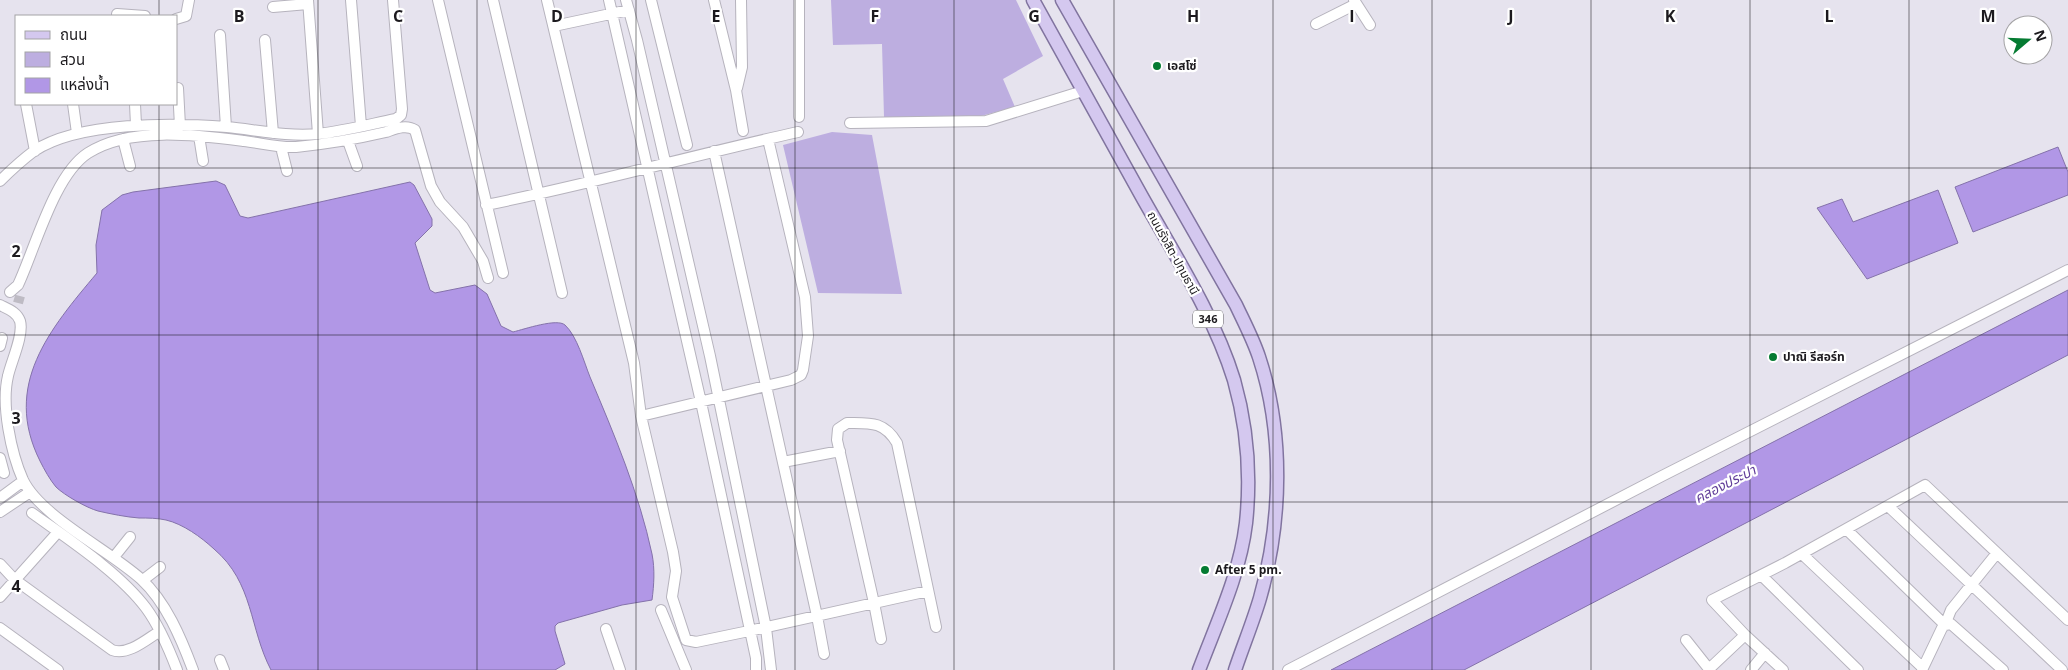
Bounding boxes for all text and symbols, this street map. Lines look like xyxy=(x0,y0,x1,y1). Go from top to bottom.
text: B xyxy=(234,5,244,27)
text: C xyxy=(393,5,403,27)
text: D xyxy=(551,5,563,27)
text: E xyxy=(712,5,721,27)
text: F xyxy=(871,5,879,27)
text: G xyxy=(1028,5,1040,27)
text: H xyxy=(1187,5,1199,27)
text: I xyxy=(1349,5,1355,27)
text: J xyxy=(1506,5,1514,27)
text: K xyxy=(1665,5,1676,27)
text: L xyxy=(1824,5,1834,27)
text: M xyxy=(1980,5,1996,27)
legend xyxy=(15,15,178,105)
north arrow xyxy=(2003,15,2053,65)
text: ถนน xyxy=(60,24,87,44)
text: N xyxy=(2030,27,2052,44)
text: สวน xyxy=(60,49,85,69)
place label: เอสโซ่ xyxy=(1167,57,1196,74)
marker: เอสโซ่ xyxy=(1151,60,1163,72)
text: แหล่งน้ำ xyxy=(60,74,109,94)
street label: ถนนรังสิต-ปทุมธานี xyxy=(1143,208,1203,298)
text: 2 xyxy=(11,240,21,262)
road number: 346 xyxy=(1193,310,1223,328)
place label: ปาณิ รีสอร์ท xyxy=(1783,348,1845,365)
marker: ปาณิ รีสอร์ท xyxy=(1767,351,1779,363)
text: 3 xyxy=(11,407,21,429)
water label: คลองประปา xyxy=(1691,459,1760,507)
place label: After 5 pm. xyxy=(1215,561,1282,578)
marker: After 5 pm. xyxy=(1199,564,1211,576)
text: 4 xyxy=(11,575,21,597)

